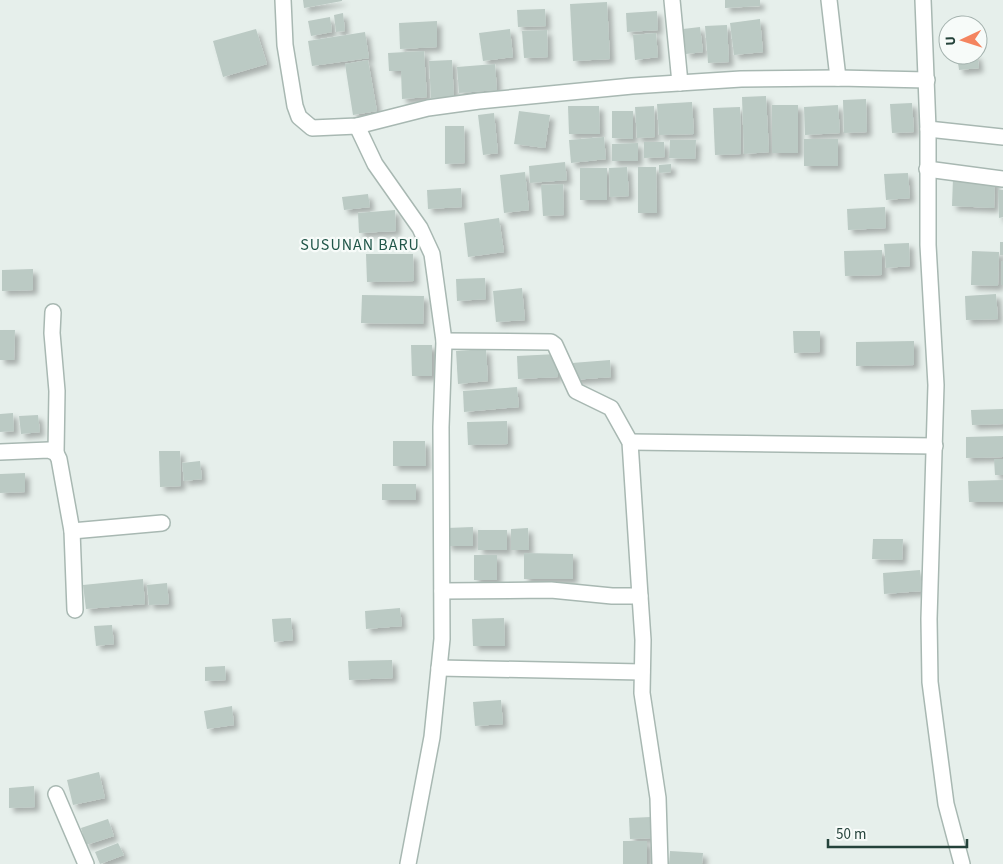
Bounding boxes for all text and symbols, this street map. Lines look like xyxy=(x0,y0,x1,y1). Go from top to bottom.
north arrow xyxy=(938,15,988,65)
text: U xyxy=(941,35,961,46)
district label: SUSUNAN BARU xyxy=(300,234,420,256)
scale bar xyxy=(828,816,967,848)
text: 50 m xyxy=(836,824,866,845)

